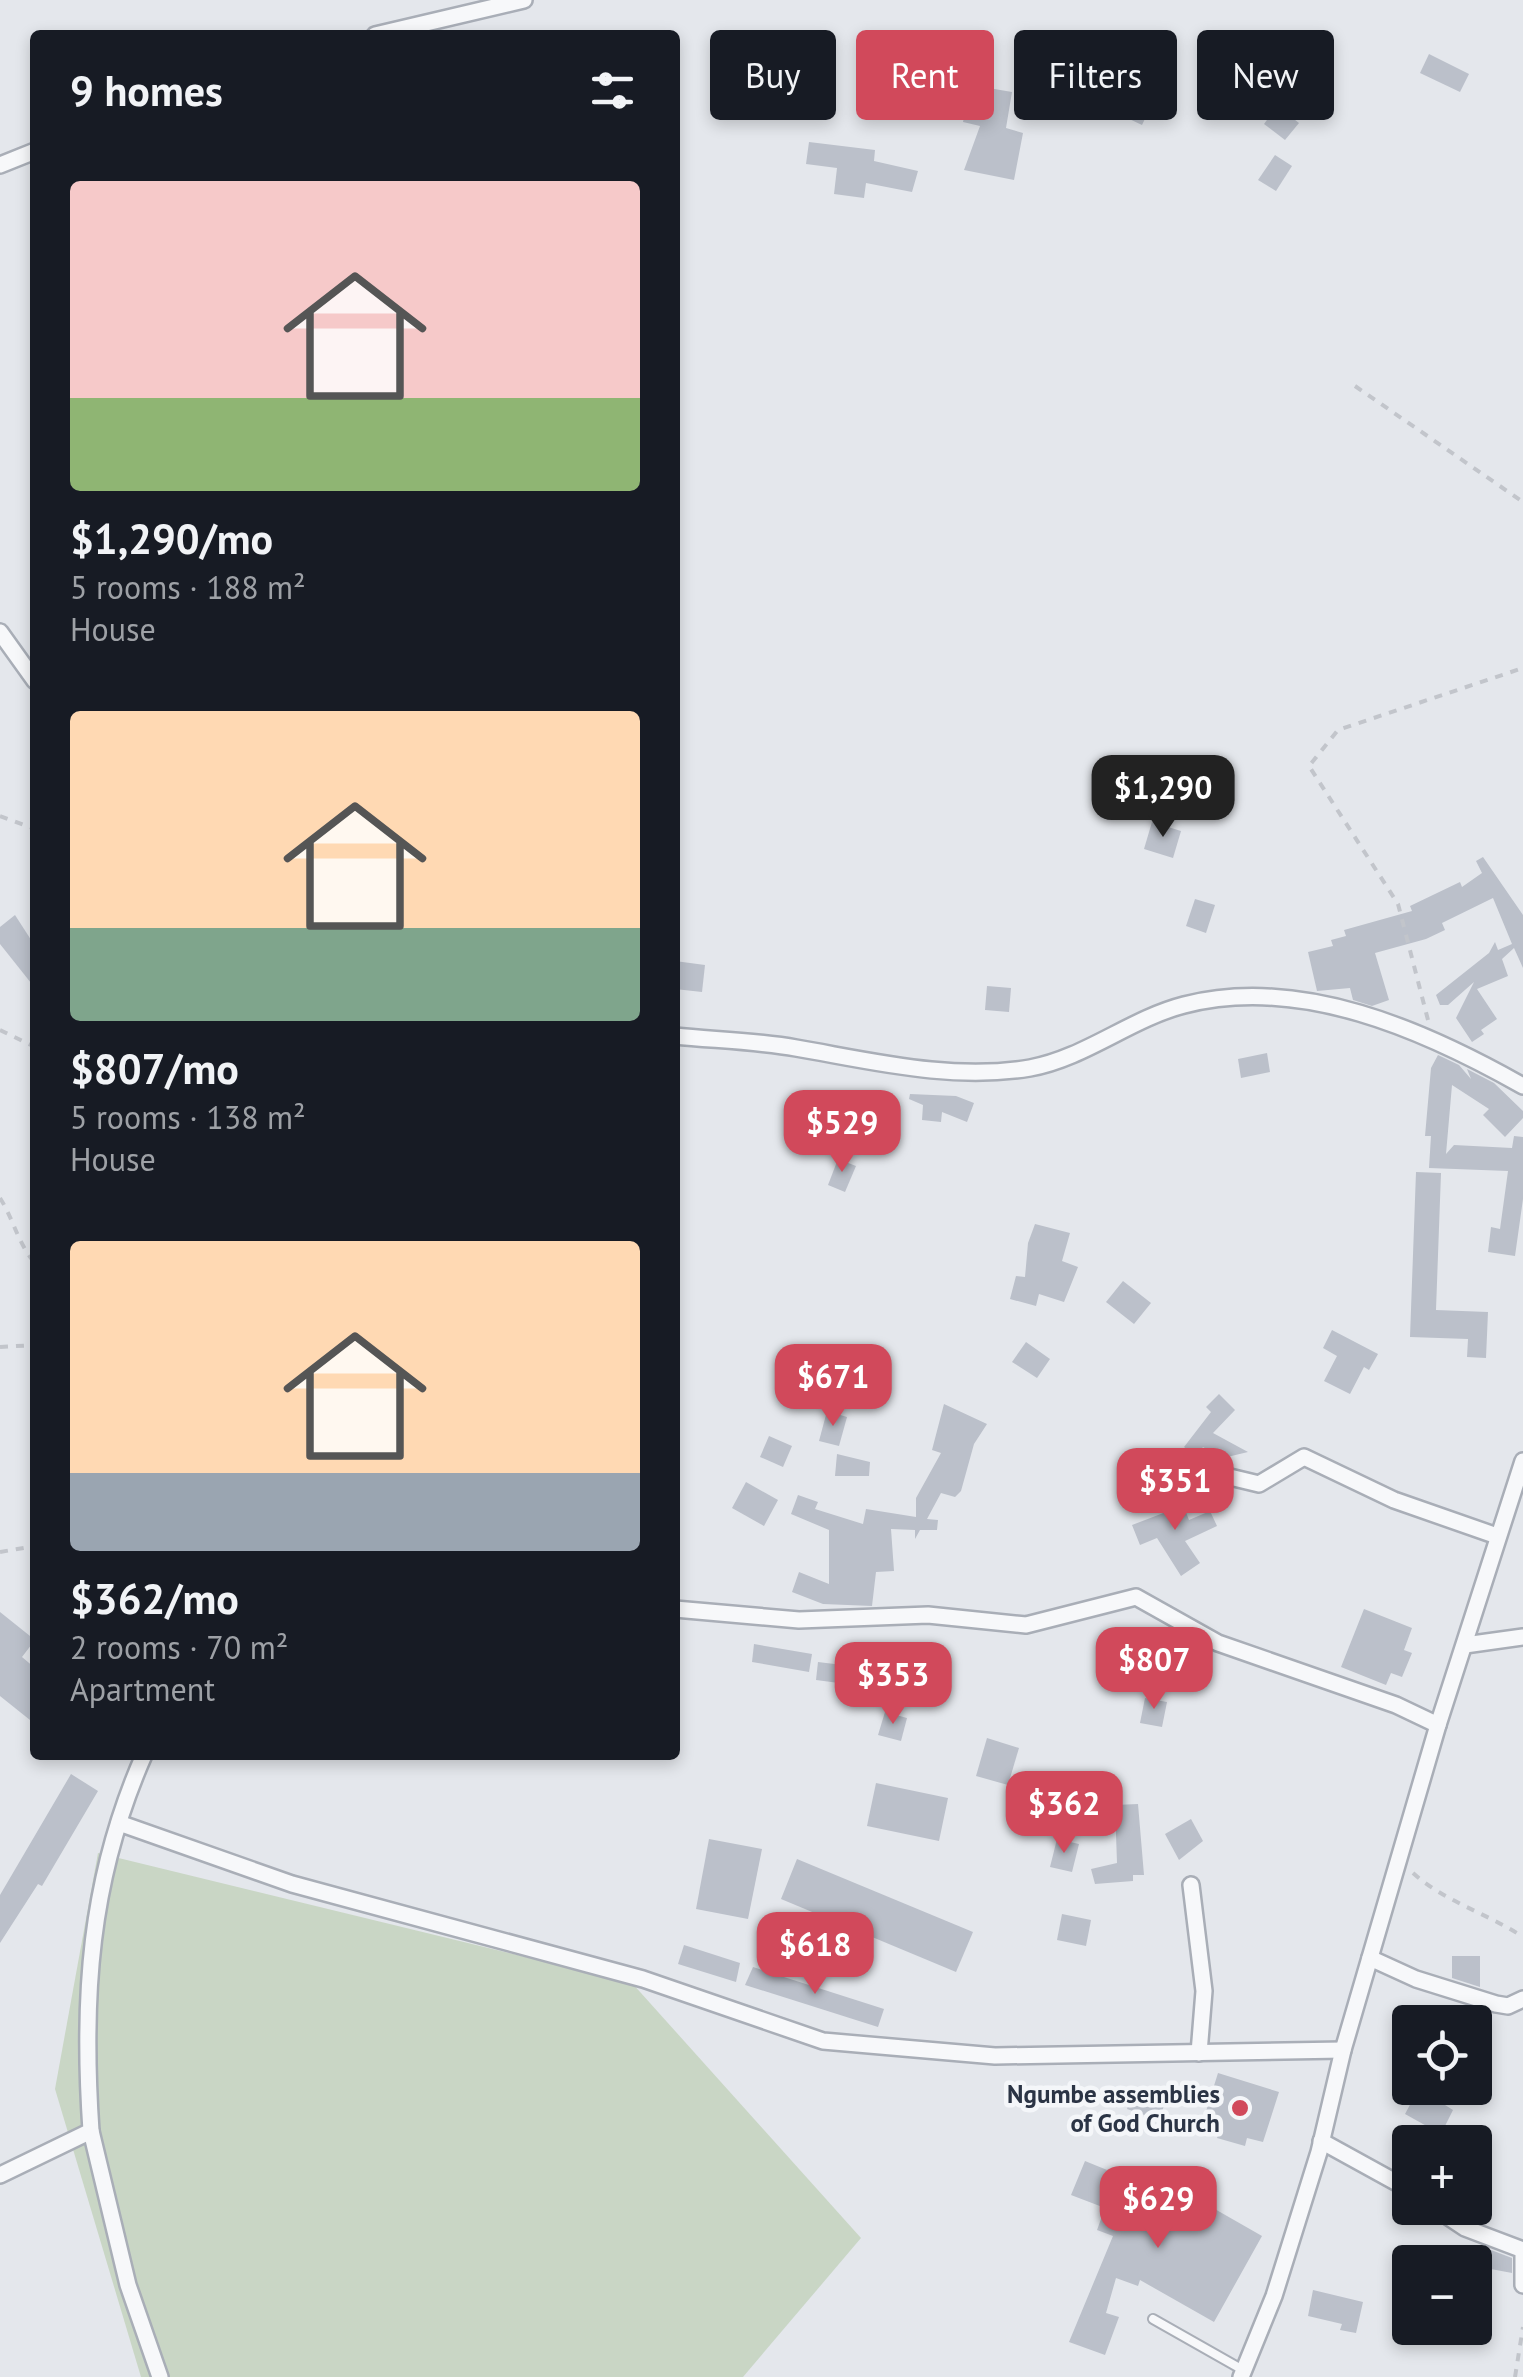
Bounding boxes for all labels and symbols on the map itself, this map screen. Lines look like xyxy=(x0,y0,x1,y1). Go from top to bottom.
pin: $1,290 xyxy=(1082,755,1244,840)
pin: $529 xyxy=(783,1090,901,1175)
pin: $671 xyxy=(774,1344,892,1429)
pin: $351 xyxy=(1116,1448,1234,1533)
pin: $807 xyxy=(1095,1627,1213,1712)
pin: $353 xyxy=(834,1642,952,1727)
pin: $362 xyxy=(1005,1771,1123,1856)
pin: $618 xyxy=(756,1912,874,1997)
place label: Ngumbe assemblies of God Church xyxy=(1007,2078,1220,2139)
marker: Ngumbe assemblies of God Church xyxy=(1229,2097,1251,2119)
pin: $629 xyxy=(1099,2166,1217,2251)

